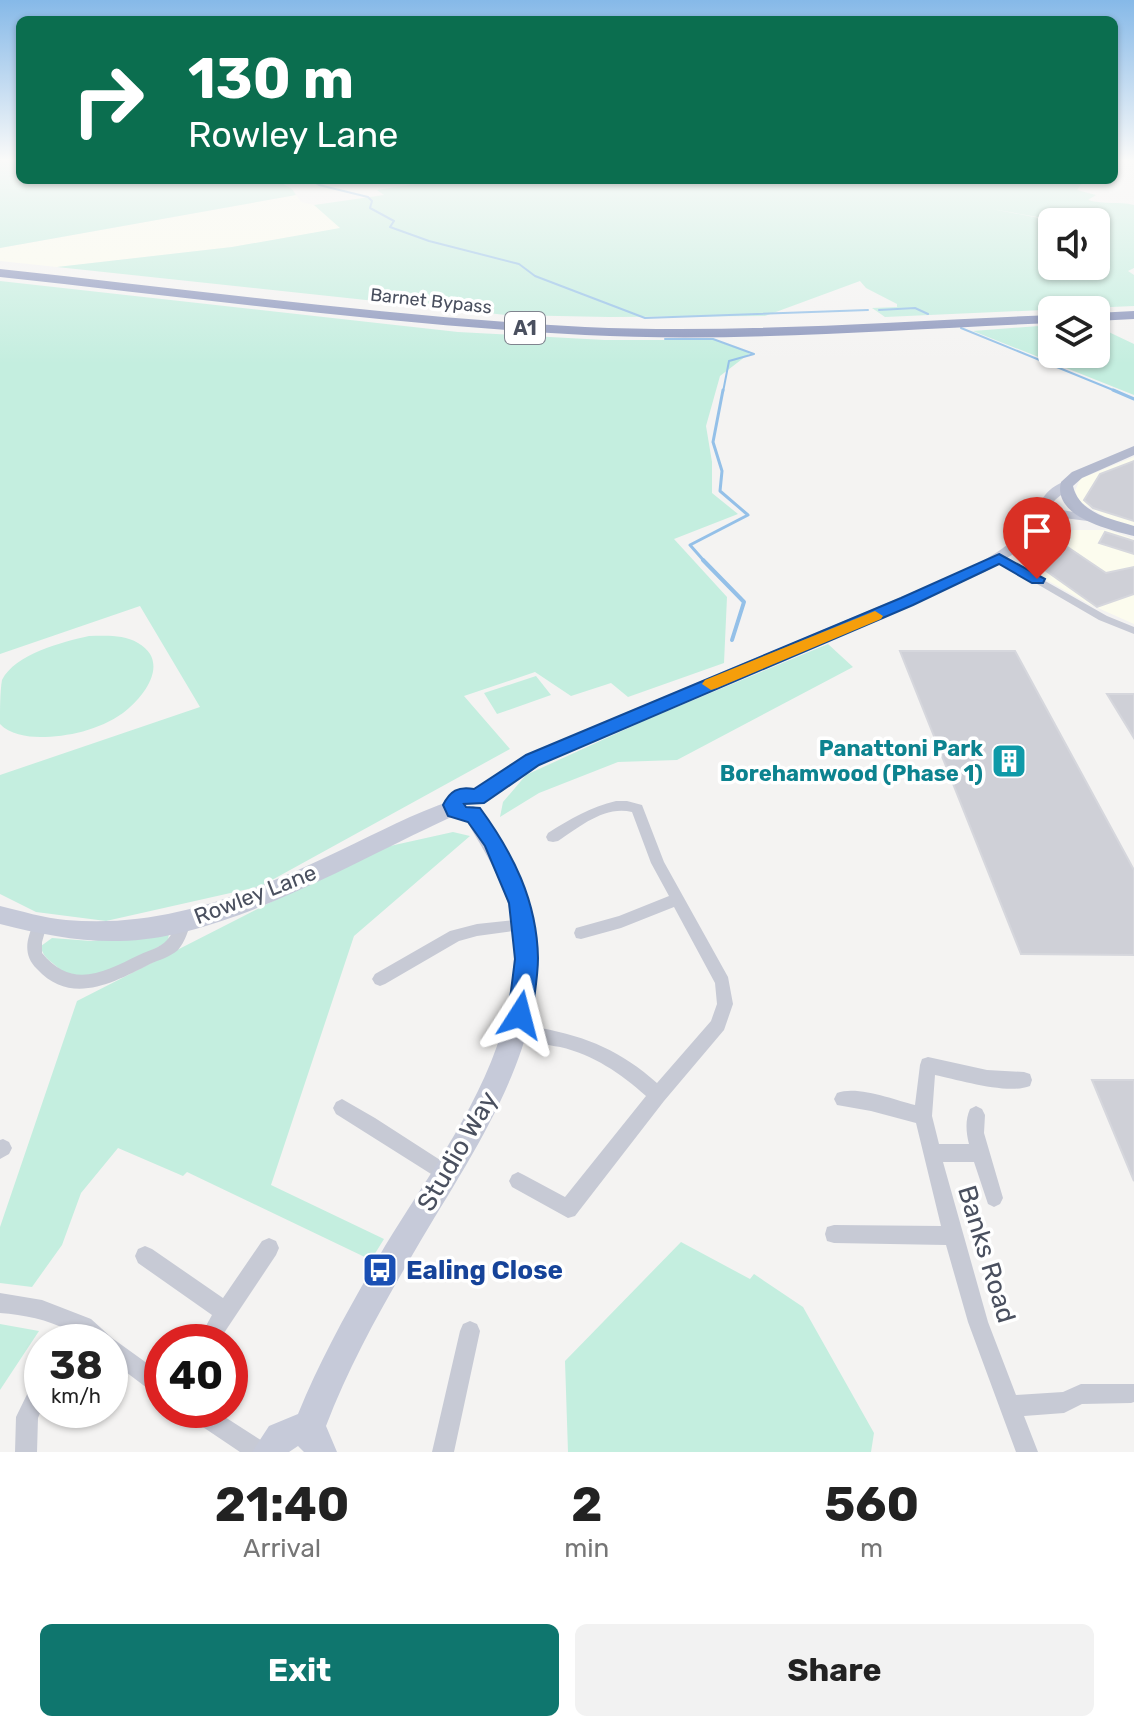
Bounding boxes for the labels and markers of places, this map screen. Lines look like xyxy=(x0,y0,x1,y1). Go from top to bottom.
pin xyxy=(1003,497,1071,579)
place label: Panattoni Park Borehamwood (Phase 1) xyxy=(720,735,983,787)
building icon: Panattoni Park Borehamwood (Phase 1) xyxy=(990,742,1028,780)
bus stop icon: Ealing Close xyxy=(361,1251,399,1289)
place label: Ealing Close xyxy=(406,1255,563,1286)

